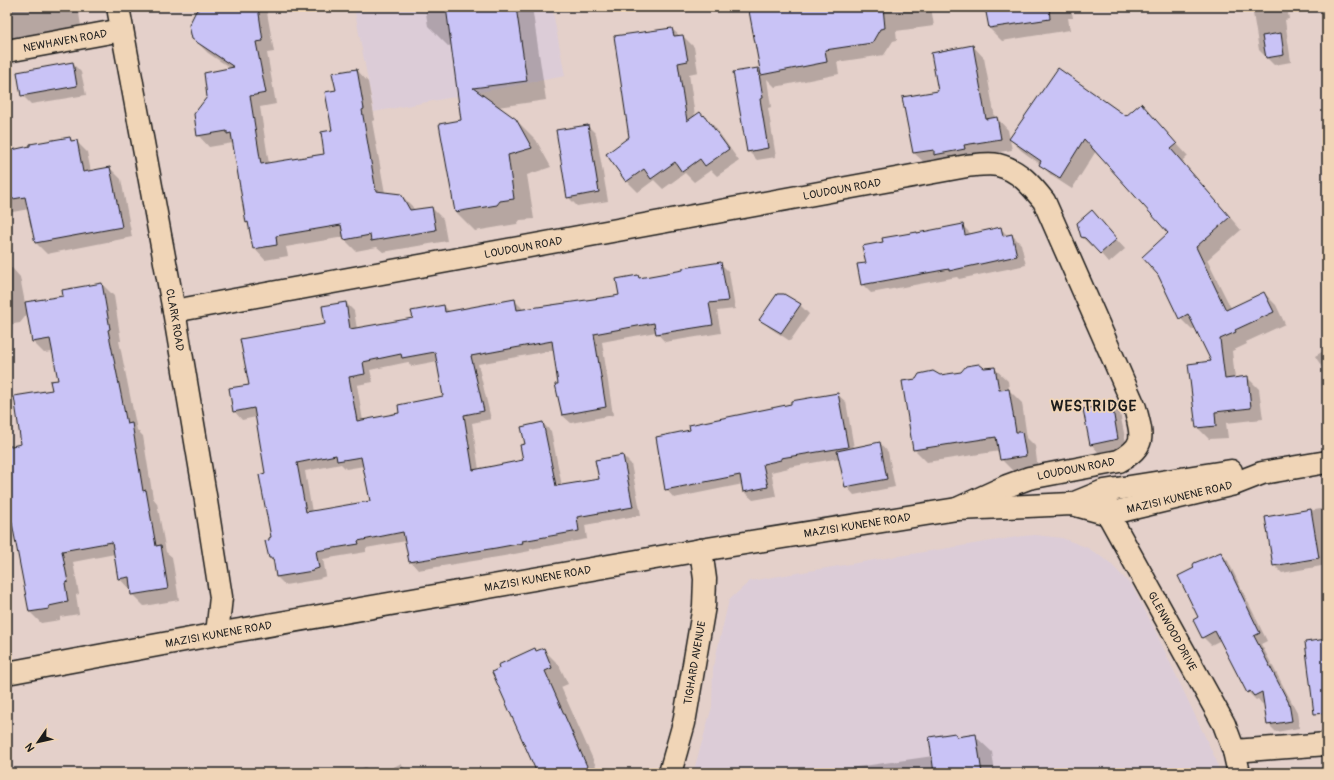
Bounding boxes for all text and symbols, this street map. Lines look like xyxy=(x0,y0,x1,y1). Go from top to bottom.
street label: NEWHAVEN ROAD xyxy=(22,26,108,54)
street label: LOUDOUN ROAD xyxy=(802,175,882,202)
street label: LOUDOUN ROAD xyxy=(483,234,563,261)
street label: CLARK ROAD xyxy=(164,288,187,352)
district label: WESTRIDGE xyxy=(1051,397,1137,416)
street label: LOUDOUN ROAD xyxy=(1036,455,1116,483)
street label: MAZISI KUNENE ROAD xyxy=(1125,478,1234,516)
street label: MAZISI KUNENE ROAD xyxy=(803,510,912,540)
street label: MAZISI KUNENE ROAD xyxy=(483,563,592,594)
street label: GLENWOOD DRIVE xyxy=(1146,589,1200,673)
street label: MAZISI KUNENE ROAD xyxy=(164,618,273,650)
street label: TIGHARD AVENUE xyxy=(681,620,708,706)
north arrow xyxy=(18,722,58,762)
text: N xyxy=(22,740,38,754)

